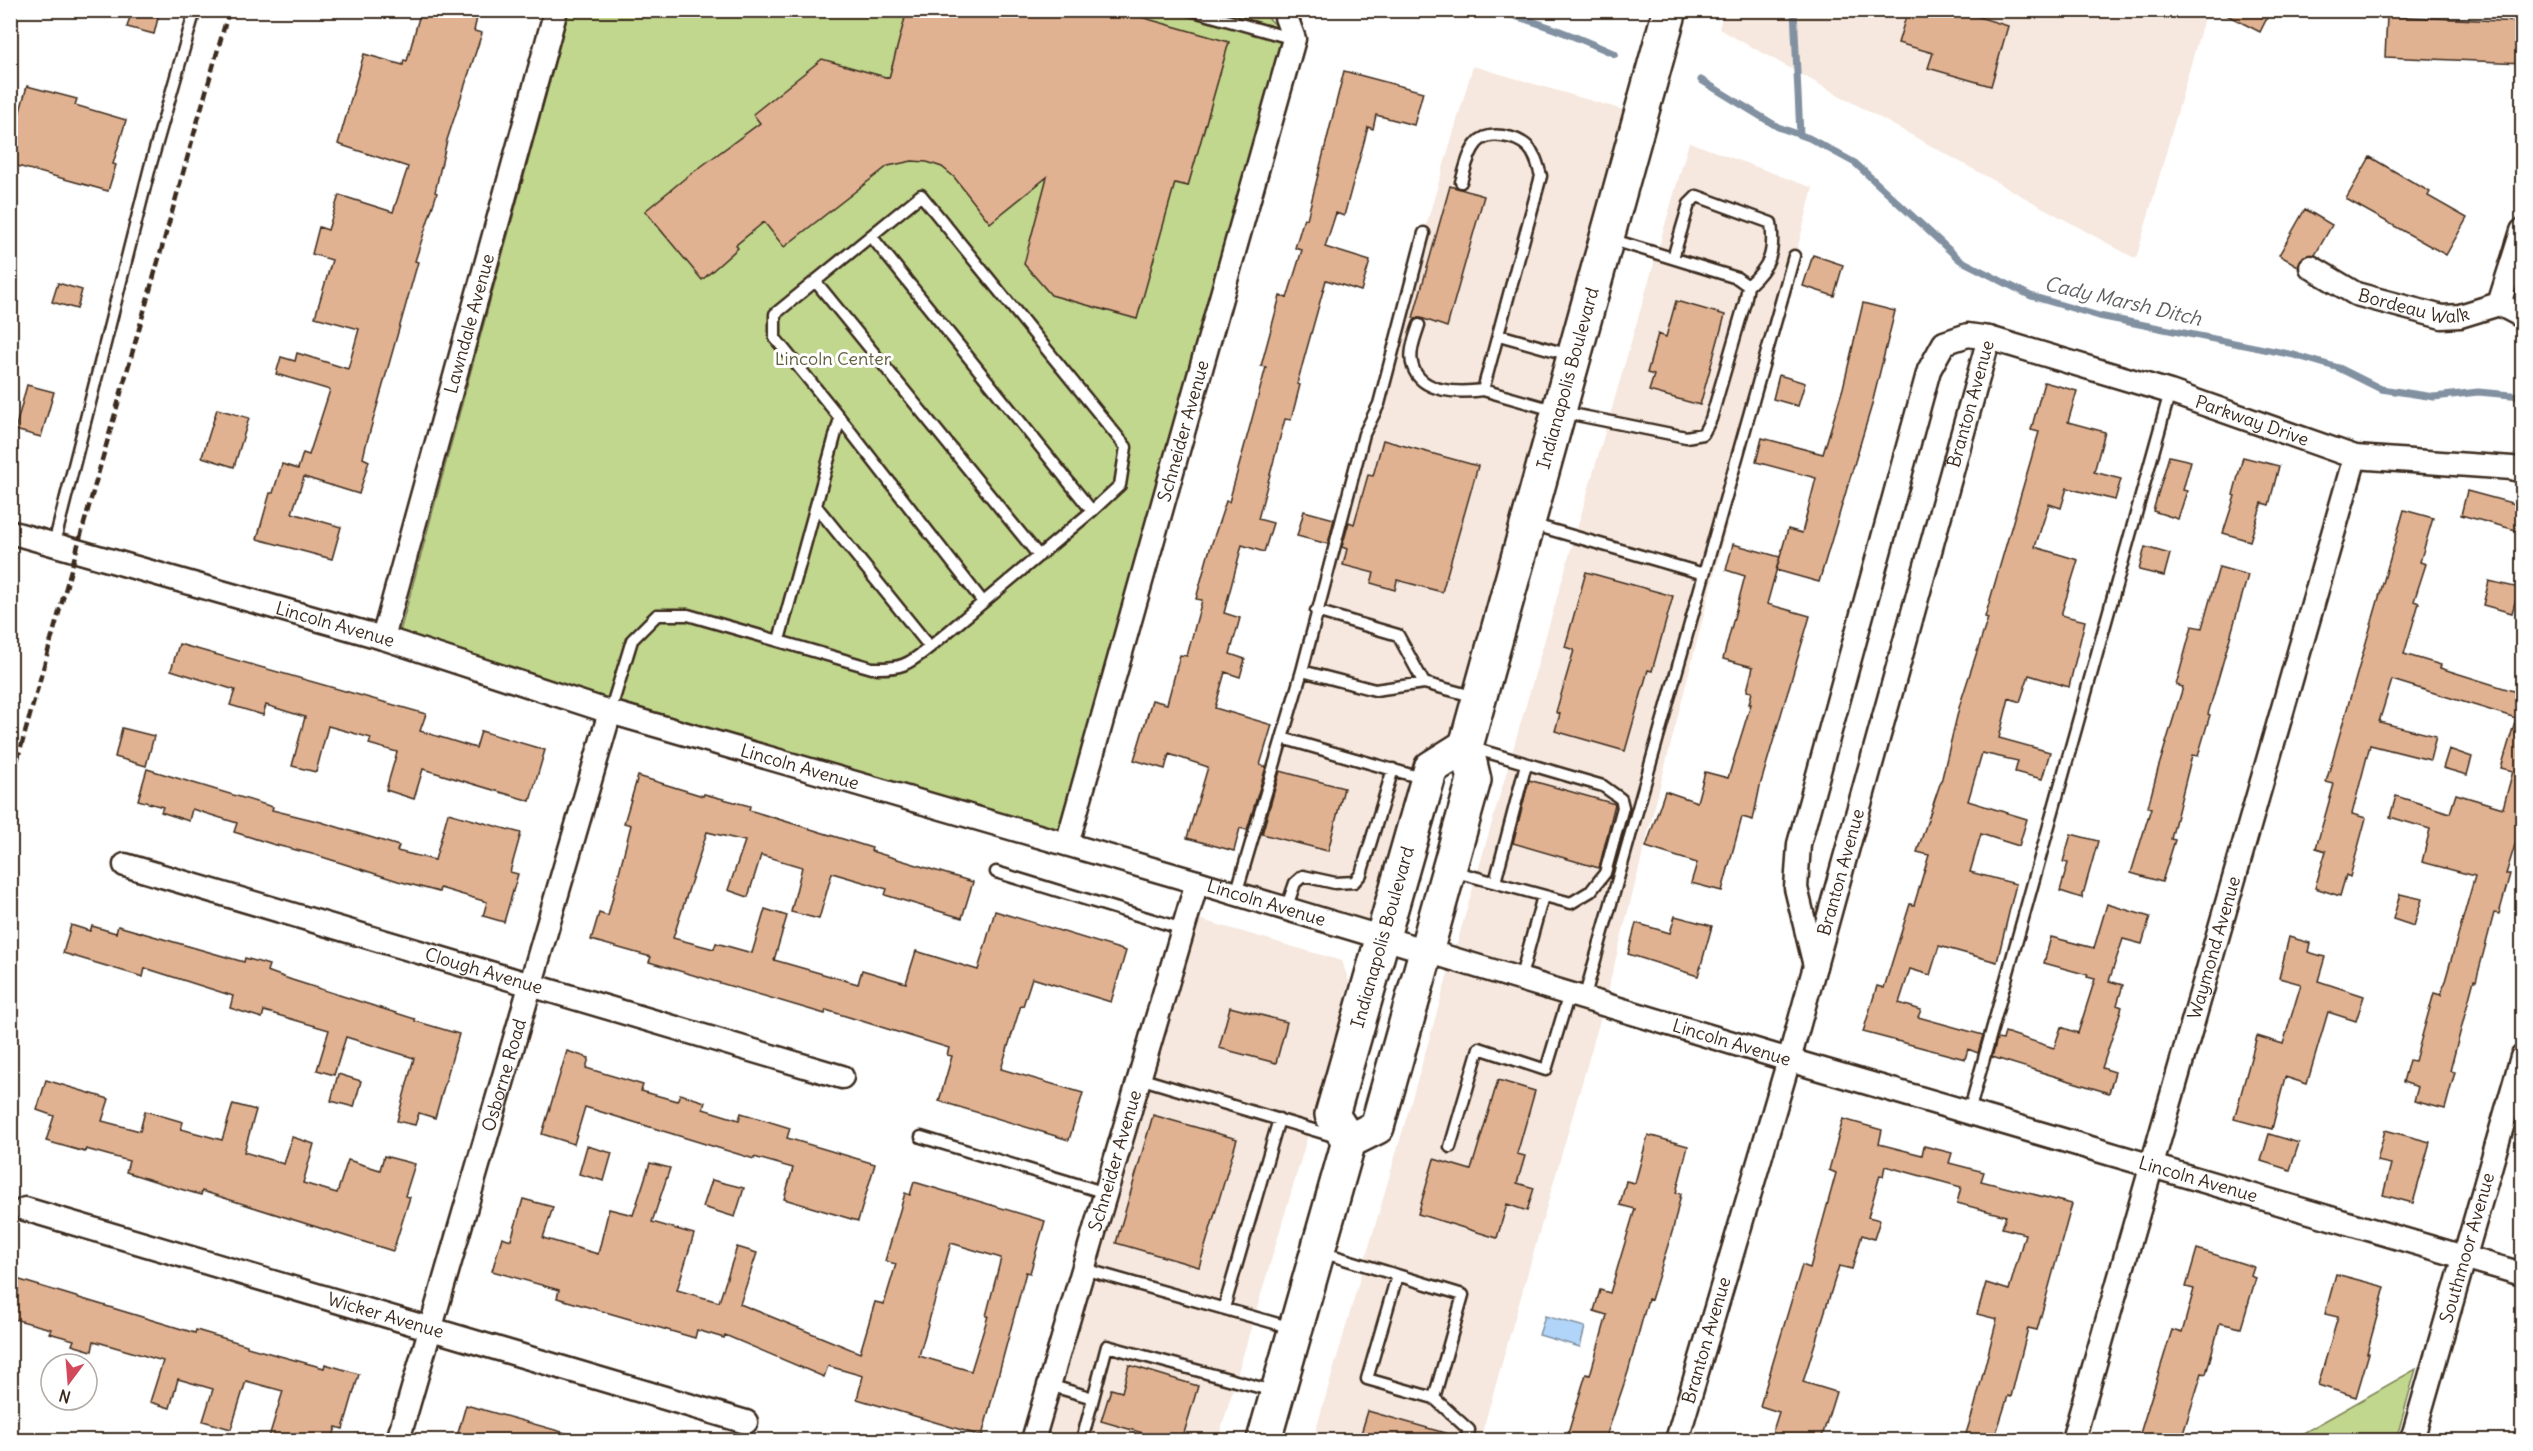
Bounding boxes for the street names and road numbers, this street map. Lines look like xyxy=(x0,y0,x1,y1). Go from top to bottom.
street label: Lawndale Avenue xyxy=(439,251,499,396)
street label: Bordeau Walk xyxy=(2356,283,2472,329)
street label: Indianapolis Boulevard xyxy=(1531,284,1604,472)
street label: Branton Avenue xyxy=(1942,338,1999,470)
street label: Schneider Avenue xyxy=(1152,358,1214,504)
street label: Parkway Drive xyxy=(2192,390,2312,451)
street label: Lincoln Avenue xyxy=(273,596,398,652)
street label: Lincoln Avenue xyxy=(738,738,862,795)
street label: Branton Avenue xyxy=(1812,806,1869,938)
street label: Indianapolis Boulevard xyxy=(1345,843,1419,1030)
street label: Waymond Avenue xyxy=(2182,873,2245,1022)
street label: Lincoln Avenue xyxy=(1204,874,1328,931)
street label: Clough Avenue xyxy=(422,942,545,999)
street label: Lincoln Avenue xyxy=(1670,1014,1794,1071)
street label: Osborne Road xyxy=(476,1016,531,1134)
street label: Schneider Avenue xyxy=(1083,1087,1146,1234)
street label: Lincoln Avenue xyxy=(2136,1151,2260,1207)
street label: Southmoor Avenue xyxy=(2434,1170,2499,1325)
street label: Branton Avenue xyxy=(1676,1274,1735,1406)
street label: Wicker Avenue xyxy=(325,1287,447,1343)

